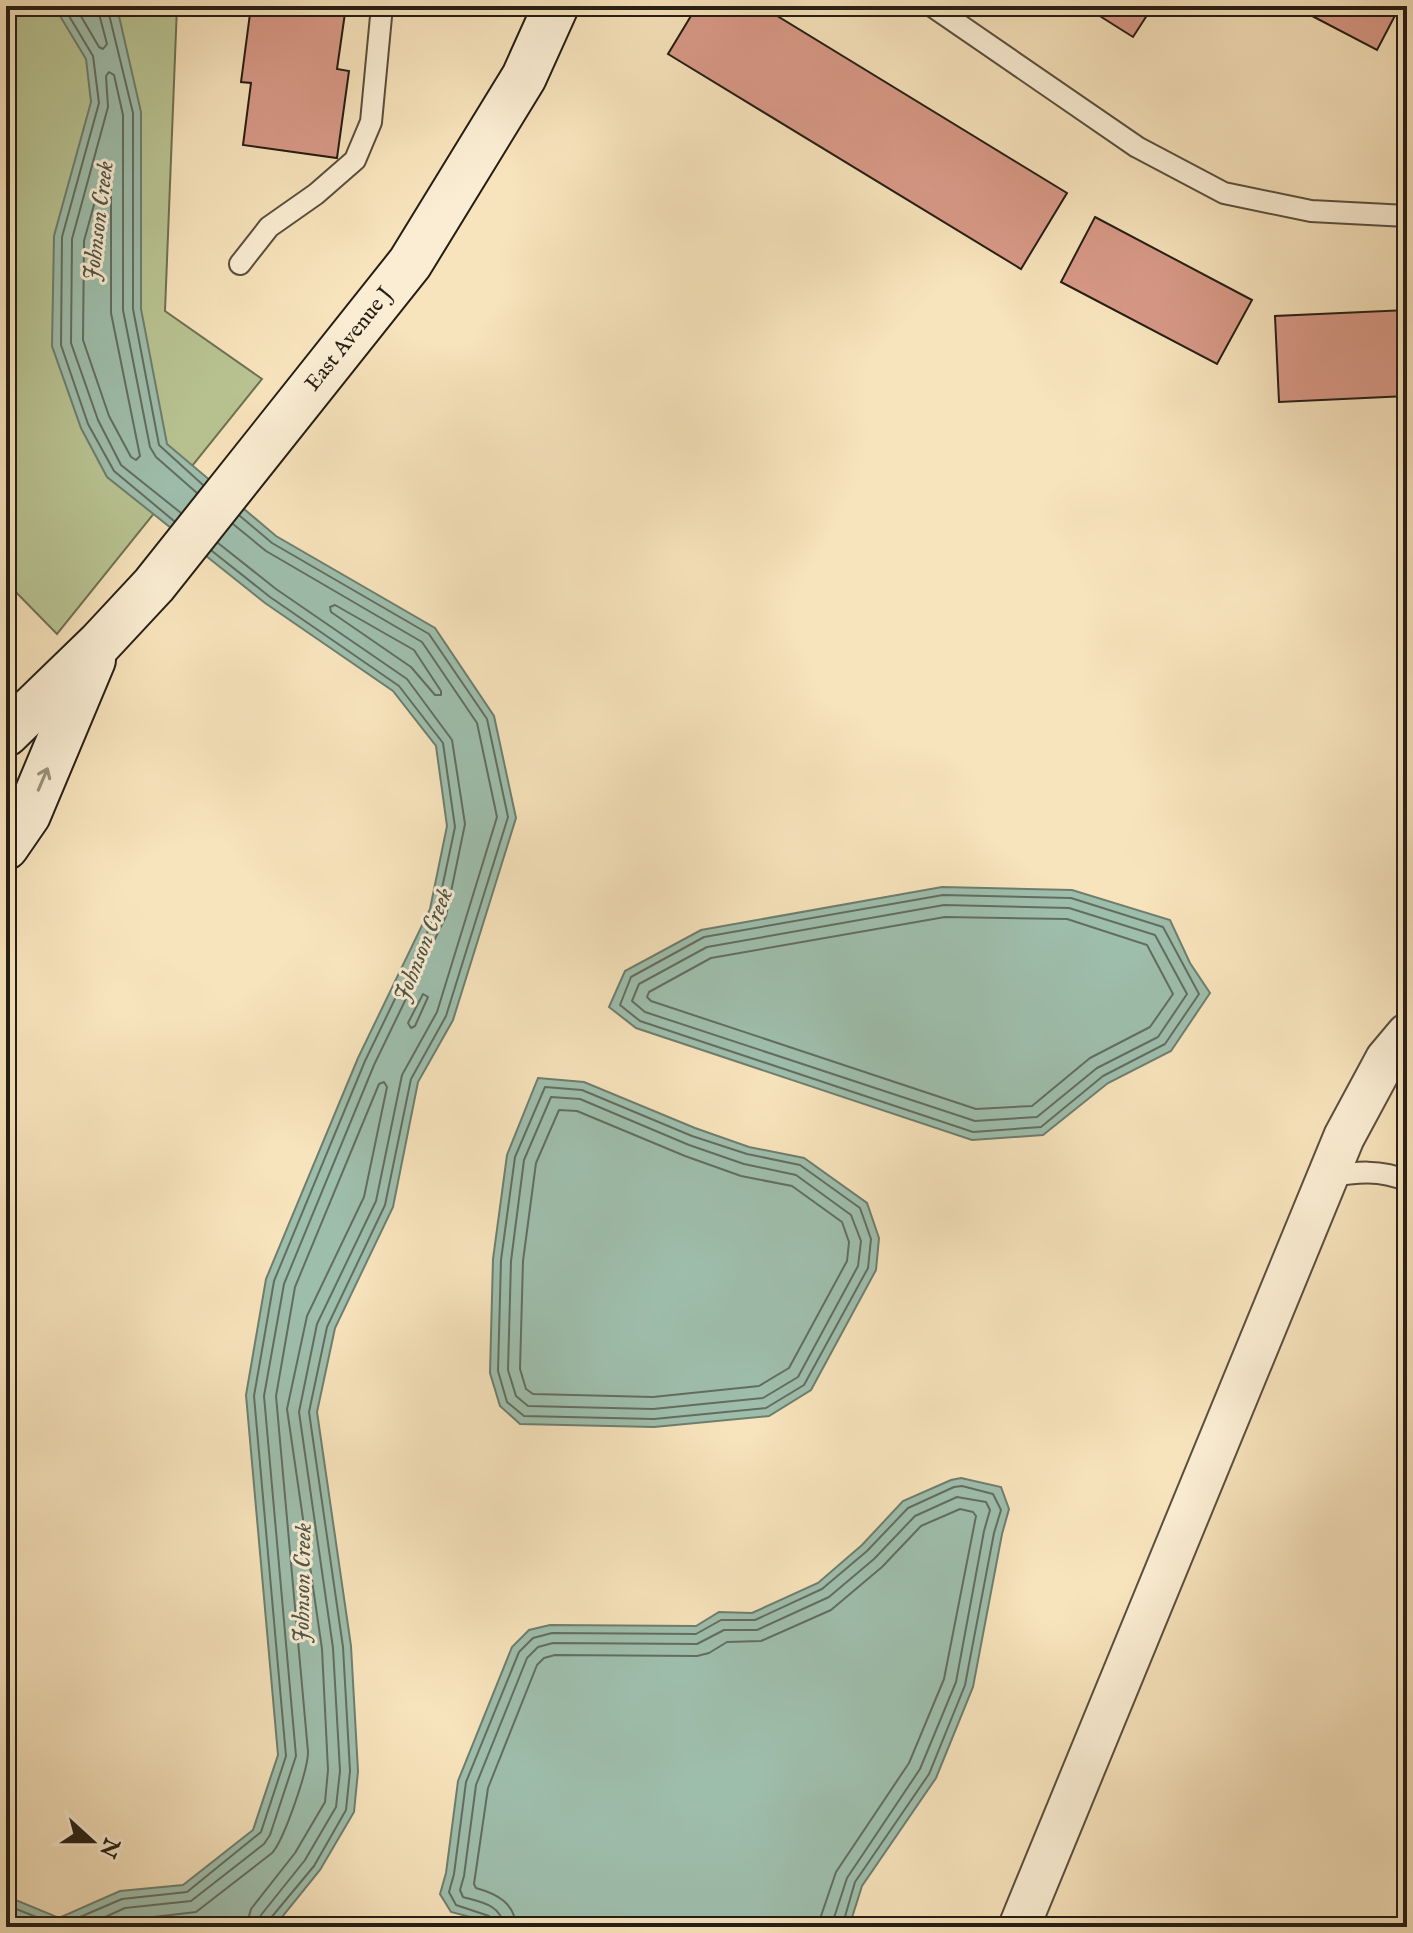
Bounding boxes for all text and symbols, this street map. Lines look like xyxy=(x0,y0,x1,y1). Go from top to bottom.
water label: Johnson Creek xyxy=(76,159,122,282)
street label: East Avenue J xyxy=(299,281,400,397)
one-way arrow xyxy=(37,767,52,792)
water label: Johnson Creek xyxy=(387,883,461,1006)
water label: Johnson Creek xyxy=(286,1522,320,1643)
north arrow xyxy=(52,1801,132,1881)
text: N xyxy=(92,1833,126,1861)

